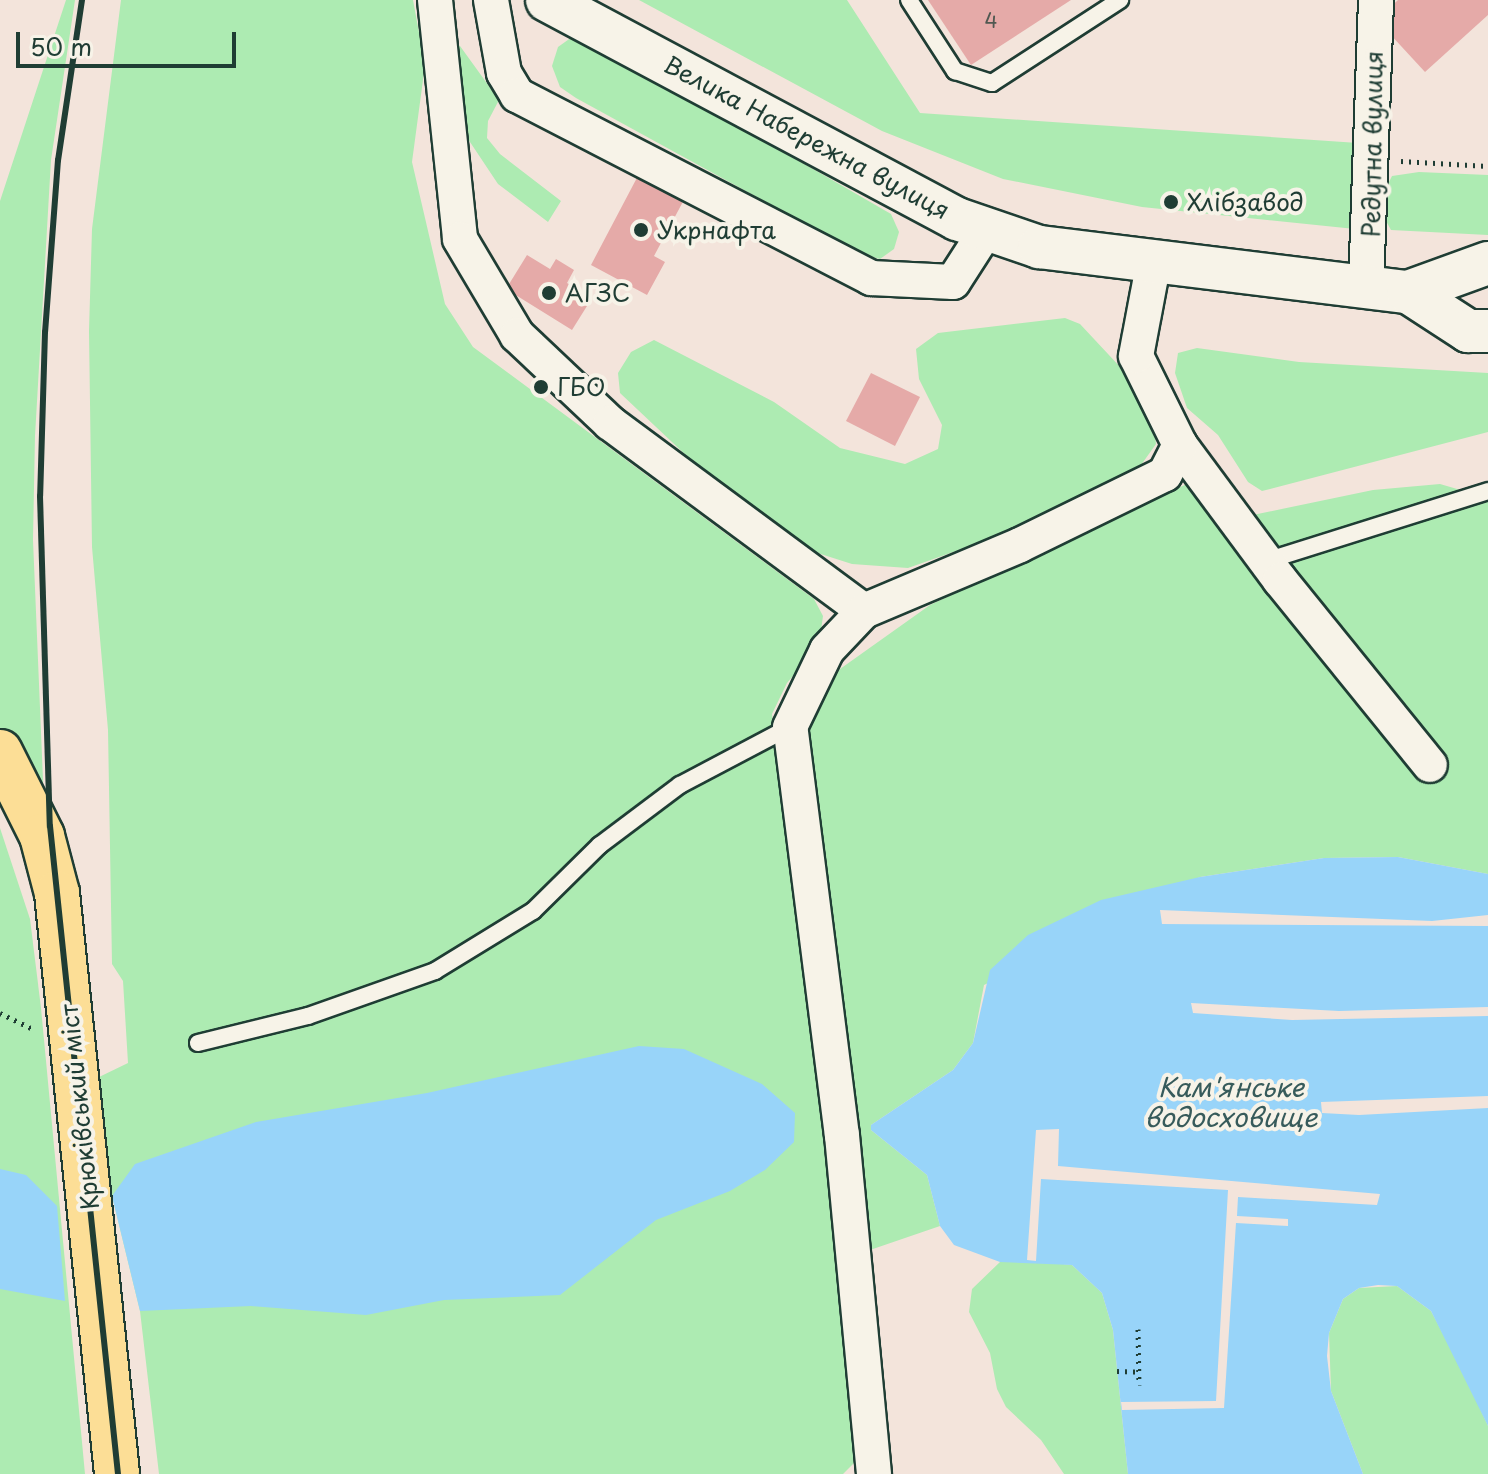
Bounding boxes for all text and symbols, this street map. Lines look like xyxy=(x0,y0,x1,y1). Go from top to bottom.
house number: 4 xyxy=(984,8,998,32)
scale bar xyxy=(20,16,240,66)
text: 50 m xyxy=(30,28,92,64)
street label: Велика Набережна вулиця xyxy=(658,49,956,225)
street label: Редутна вулиця xyxy=(1356,50,1388,238)
place label: Хлібзавод xyxy=(1187,188,1304,216)
marker: Хлібзавод xyxy=(1162,193,1180,211)
place label: Укрнафта xyxy=(657,216,776,244)
marker: Укрнафта xyxy=(632,221,650,239)
place label: АГЗС xyxy=(565,279,630,307)
marker: АГЗС xyxy=(540,284,558,302)
place label: ГБО xyxy=(557,373,605,401)
marker: ГБО xyxy=(532,378,550,396)
street label: Крюківський міст xyxy=(54,1003,104,1211)
water label: Кам'янське водосховище xyxy=(1144,1071,1318,1132)

